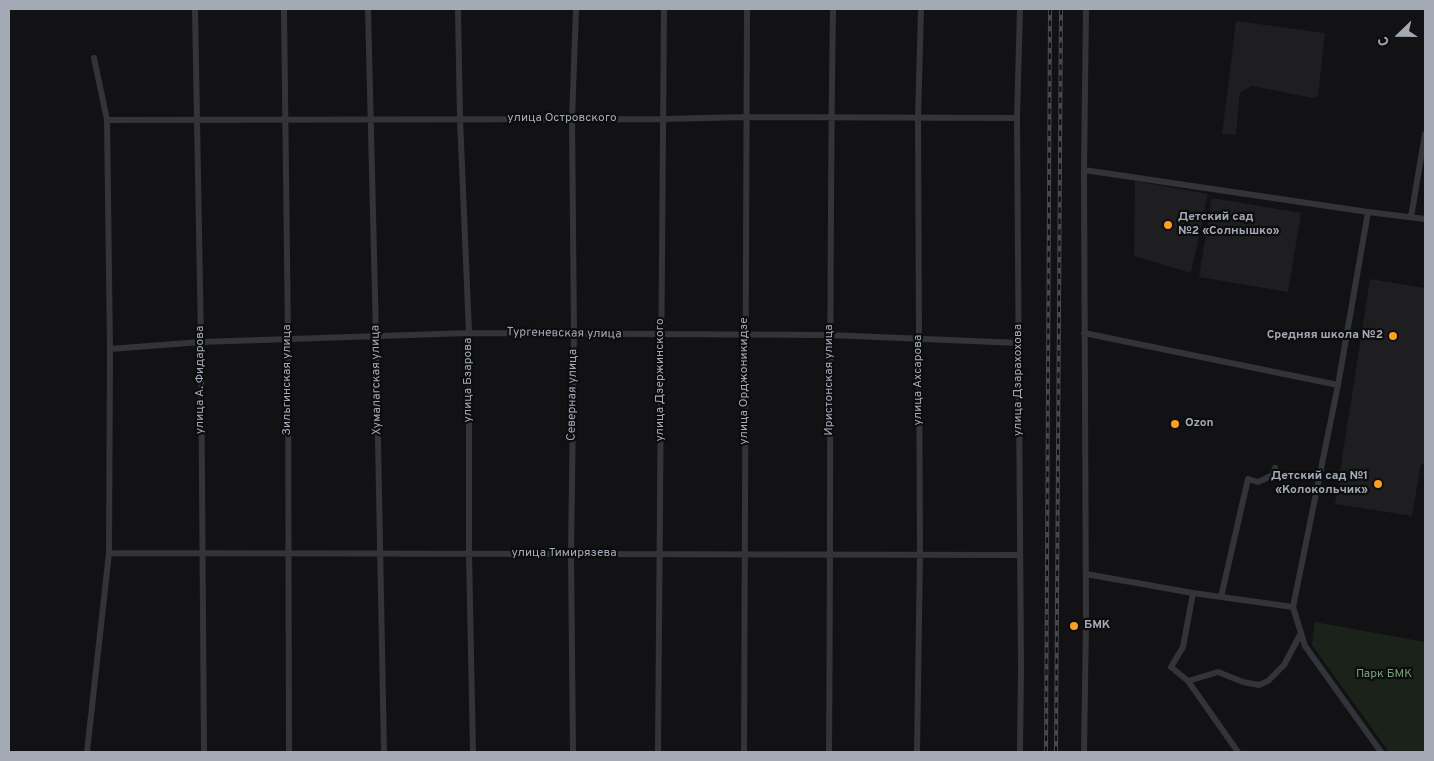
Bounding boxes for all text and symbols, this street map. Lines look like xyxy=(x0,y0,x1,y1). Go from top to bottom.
north arrow xyxy=(1374,10,1424,60)
text: С xyxy=(1375,33,1394,48)
street label: улица Островского xyxy=(507,112,617,126)
place label: Детский сад №2 «Солнышко» xyxy=(1178,211,1279,239)
marker: Детский сад №2 «Солнышко» xyxy=(1162,219,1174,231)
street label: улица Орджоникидзе xyxy=(738,317,752,445)
street label: улица Дзержинского xyxy=(654,318,668,442)
street label: Зильгинская улица xyxy=(281,324,295,436)
street label: Иристонская улица xyxy=(823,324,837,436)
street label: улица Дзарахохова xyxy=(1012,324,1026,436)
street label: Хумалагская улица xyxy=(369,325,385,435)
street label: улица А. Фидарова xyxy=(194,326,208,434)
street label: Тургеневская улица xyxy=(506,326,622,342)
place label: Средняя школа №2 xyxy=(1267,329,1383,343)
marker: Средняя школа №2 xyxy=(1387,330,1399,342)
street label: улица Ахсарова xyxy=(912,335,926,425)
street label: улица Бзарова xyxy=(462,338,476,422)
street label: Северная улица xyxy=(565,349,581,441)
place label: Ozon xyxy=(1185,417,1214,431)
marker: Ozon xyxy=(1169,418,1181,430)
place label: Детский сад №1 «Колокольчик» xyxy=(1271,470,1368,498)
marker: Детский сад №1 «Колокольчик» xyxy=(1372,478,1384,490)
street label: улица Тимирязева xyxy=(511,547,617,561)
place label: БМК xyxy=(1084,619,1110,633)
marker: БМК xyxy=(1068,620,1080,632)
park label: Парк БМК xyxy=(1356,668,1412,682)

